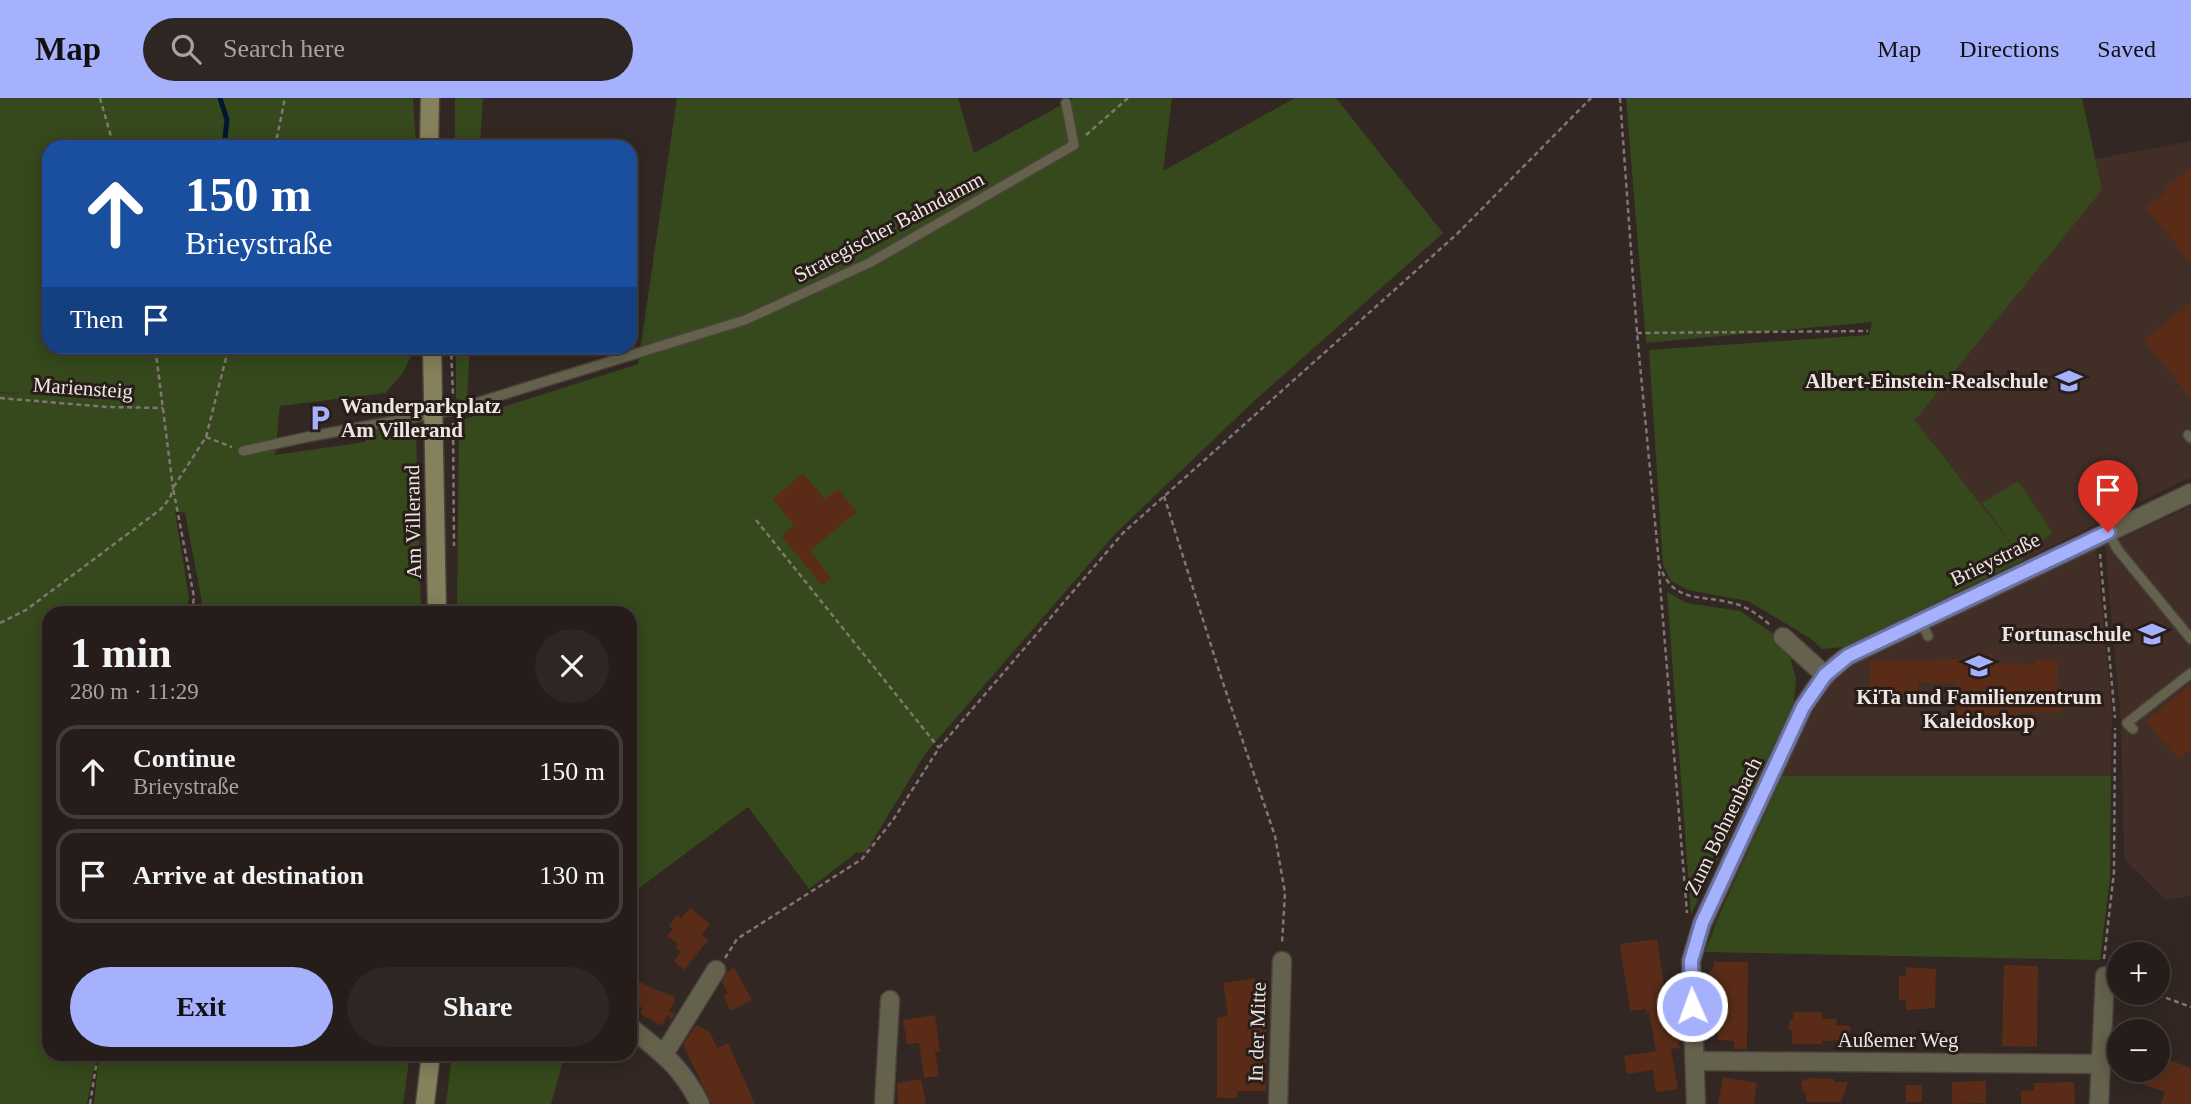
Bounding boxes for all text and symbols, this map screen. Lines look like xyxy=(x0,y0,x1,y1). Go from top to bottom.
search box xyxy=(143,18,633,81)
icon: search xyxy=(167,30,205,68)
text: Map xyxy=(35,31,101,67)
text: Search here xyxy=(223,34,345,63)
text: Map xyxy=(1877,36,1921,62)
text: Directions xyxy=(1959,36,2059,62)
text: Saved xyxy=(2097,36,2156,62)
text: 150 m xyxy=(185,167,312,222)
street label: Strategischer Bahndamm xyxy=(790,167,988,287)
icon: ahead xyxy=(70,168,161,259)
text: Brieystraße xyxy=(185,225,333,261)
icon: arrive xyxy=(137,301,175,339)
text: Then xyxy=(70,305,123,334)
school or university icon: Albert-Einstein-Realschule xyxy=(2054,366,2084,396)
place label: Albert-Einstein-Realschule xyxy=(1805,369,2048,393)
street label: Mariensteig xyxy=(32,373,134,404)
place label: Wanderparkplatz Am Villerand xyxy=(341,394,501,442)
parking icon: Wanderparkplatz Am Villerand xyxy=(305,403,335,433)
pin xyxy=(2078,460,2138,532)
street label: Am Villerand xyxy=(400,464,426,579)
icon: arrive xyxy=(2089,471,2127,509)
street label: Brieystraße xyxy=(1946,527,2044,591)
school or university icon: Fortunaschule xyxy=(2137,619,2167,649)
place label: Fortunaschule xyxy=(2001,622,2131,646)
button: close xyxy=(535,629,609,703)
text: 1 min xyxy=(70,630,172,676)
school or university icon: KiTa und Familienzentrum Kaleidoskop xyxy=(1964,651,1994,681)
text: 280 m · 11:29 xyxy=(70,679,199,704)
place label: KiTa und Familienzentrum Kaleidoskop xyxy=(1856,685,2102,733)
text: Continue xyxy=(133,744,236,773)
icon: ahead xyxy=(74,753,112,791)
street label: Zum Bohnenbach xyxy=(1679,753,1767,899)
text: 150 m xyxy=(539,757,605,786)
text: Brieystraße xyxy=(133,774,239,799)
icon: arrive xyxy=(74,857,112,895)
text: Arrive at destination xyxy=(133,861,364,890)
text: 130 m xyxy=(539,861,605,890)
map controls xyxy=(2107,942,2170,1082)
button: + xyxy=(2107,942,2170,1005)
button: Exit xyxy=(70,967,333,1047)
button: Share xyxy=(347,967,609,1047)
position arrow xyxy=(1655,969,1729,1043)
street label: In der Mitte xyxy=(1243,981,1271,1083)
button: − xyxy=(2107,1019,2170,1082)
street label: Außemer Weg xyxy=(1838,1028,1959,1052)

